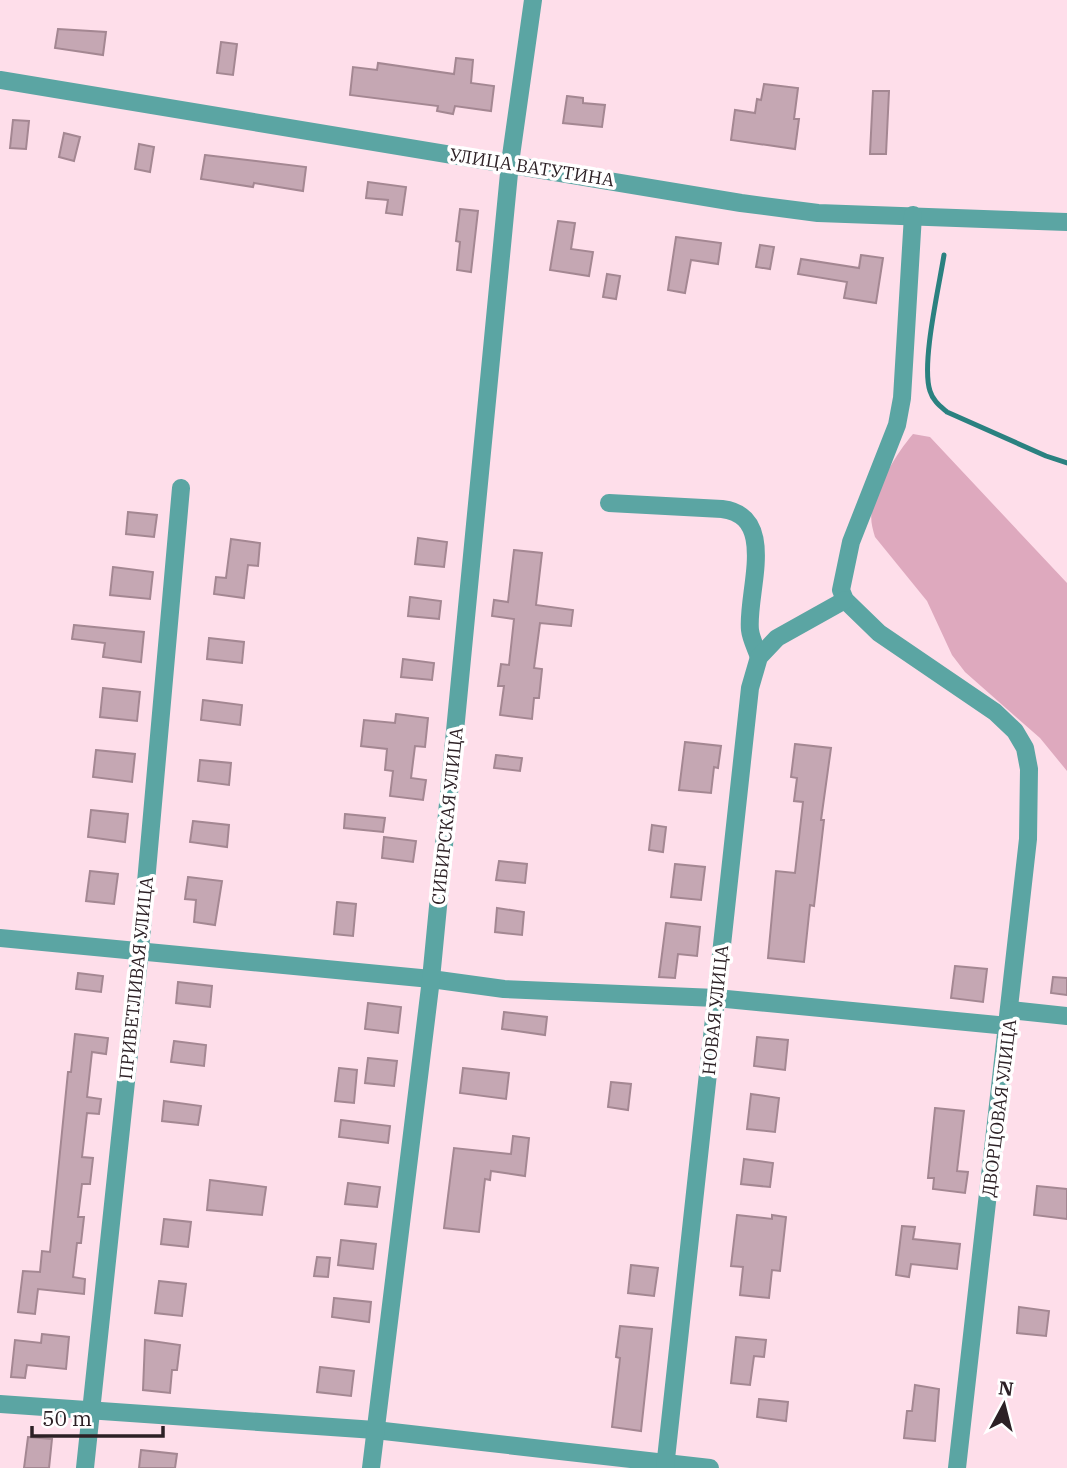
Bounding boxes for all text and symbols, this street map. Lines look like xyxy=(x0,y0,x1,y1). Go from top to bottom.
street label: УЛИЦА ВАТУТИНА xyxy=(448,143,617,191)
street label: СИБИРСКАЯ УЛИЦА xyxy=(426,725,468,906)
street label: ПРИВЕТЛИВАЯ УЛИЦА xyxy=(114,875,158,1081)
street label: НОВАЯ УЛИЦА xyxy=(697,943,733,1076)
street label: ДВОРЦОВАЯ УЛИЦА xyxy=(977,1017,1021,1198)
north arrow xyxy=(969,1370,1039,1440)
text: N xyxy=(997,1375,1015,1401)
scale bar xyxy=(32,1394,163,1438)
text: 50 m xyxy=(42,1404,92,1432)

